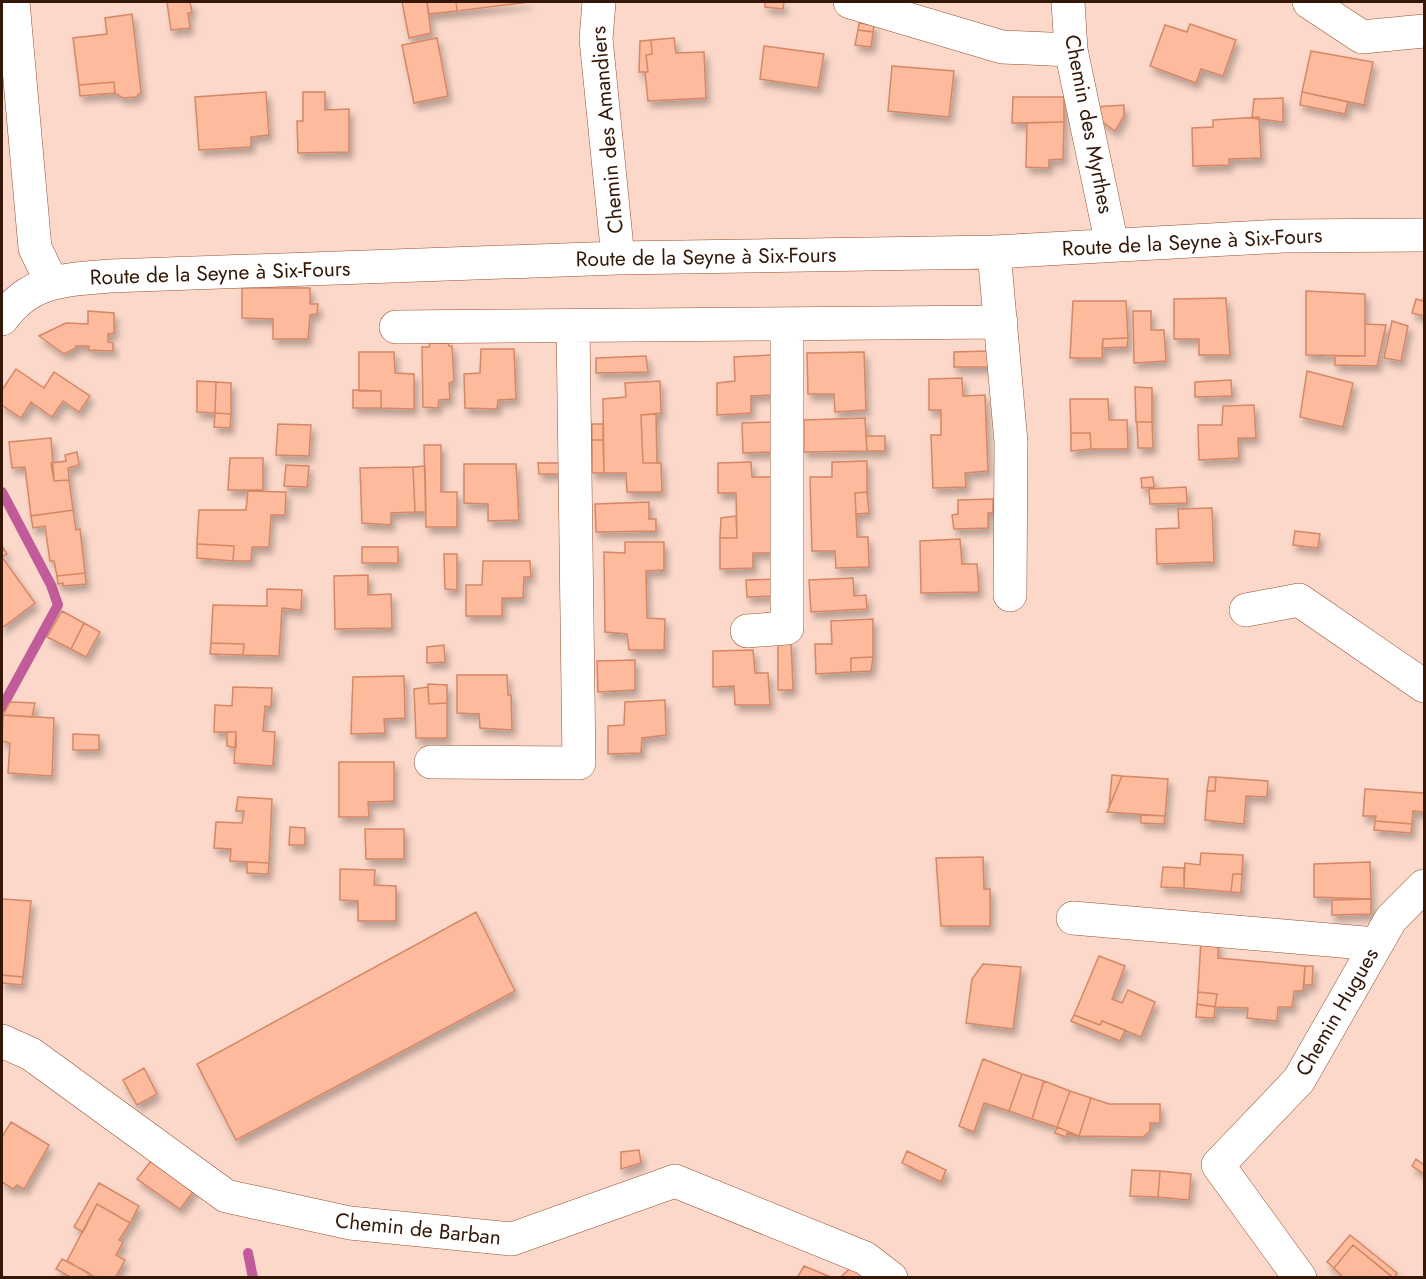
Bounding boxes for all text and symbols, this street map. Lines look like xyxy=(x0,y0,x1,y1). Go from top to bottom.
street label: Chemin des Amandiers xyxy=(583,25,631,235)
street label: Chemin des Myrthes xyxy=(1057,32,1121,216)
street label: Route de la Seyne à Six-Fours xyxy=(1061,220,1323,264)
street label: Route de la Seyne à Six-Fours xyxy=(575,240,837,274)
street label: Route de la Seyne à Six-Fours xyxy=(89,253,351,293)
street label: Chemin Hugues xyxy=(1288,942,1386,1082)
street label: Chemin de Barban xyxy=(334,1205,502,1253)

